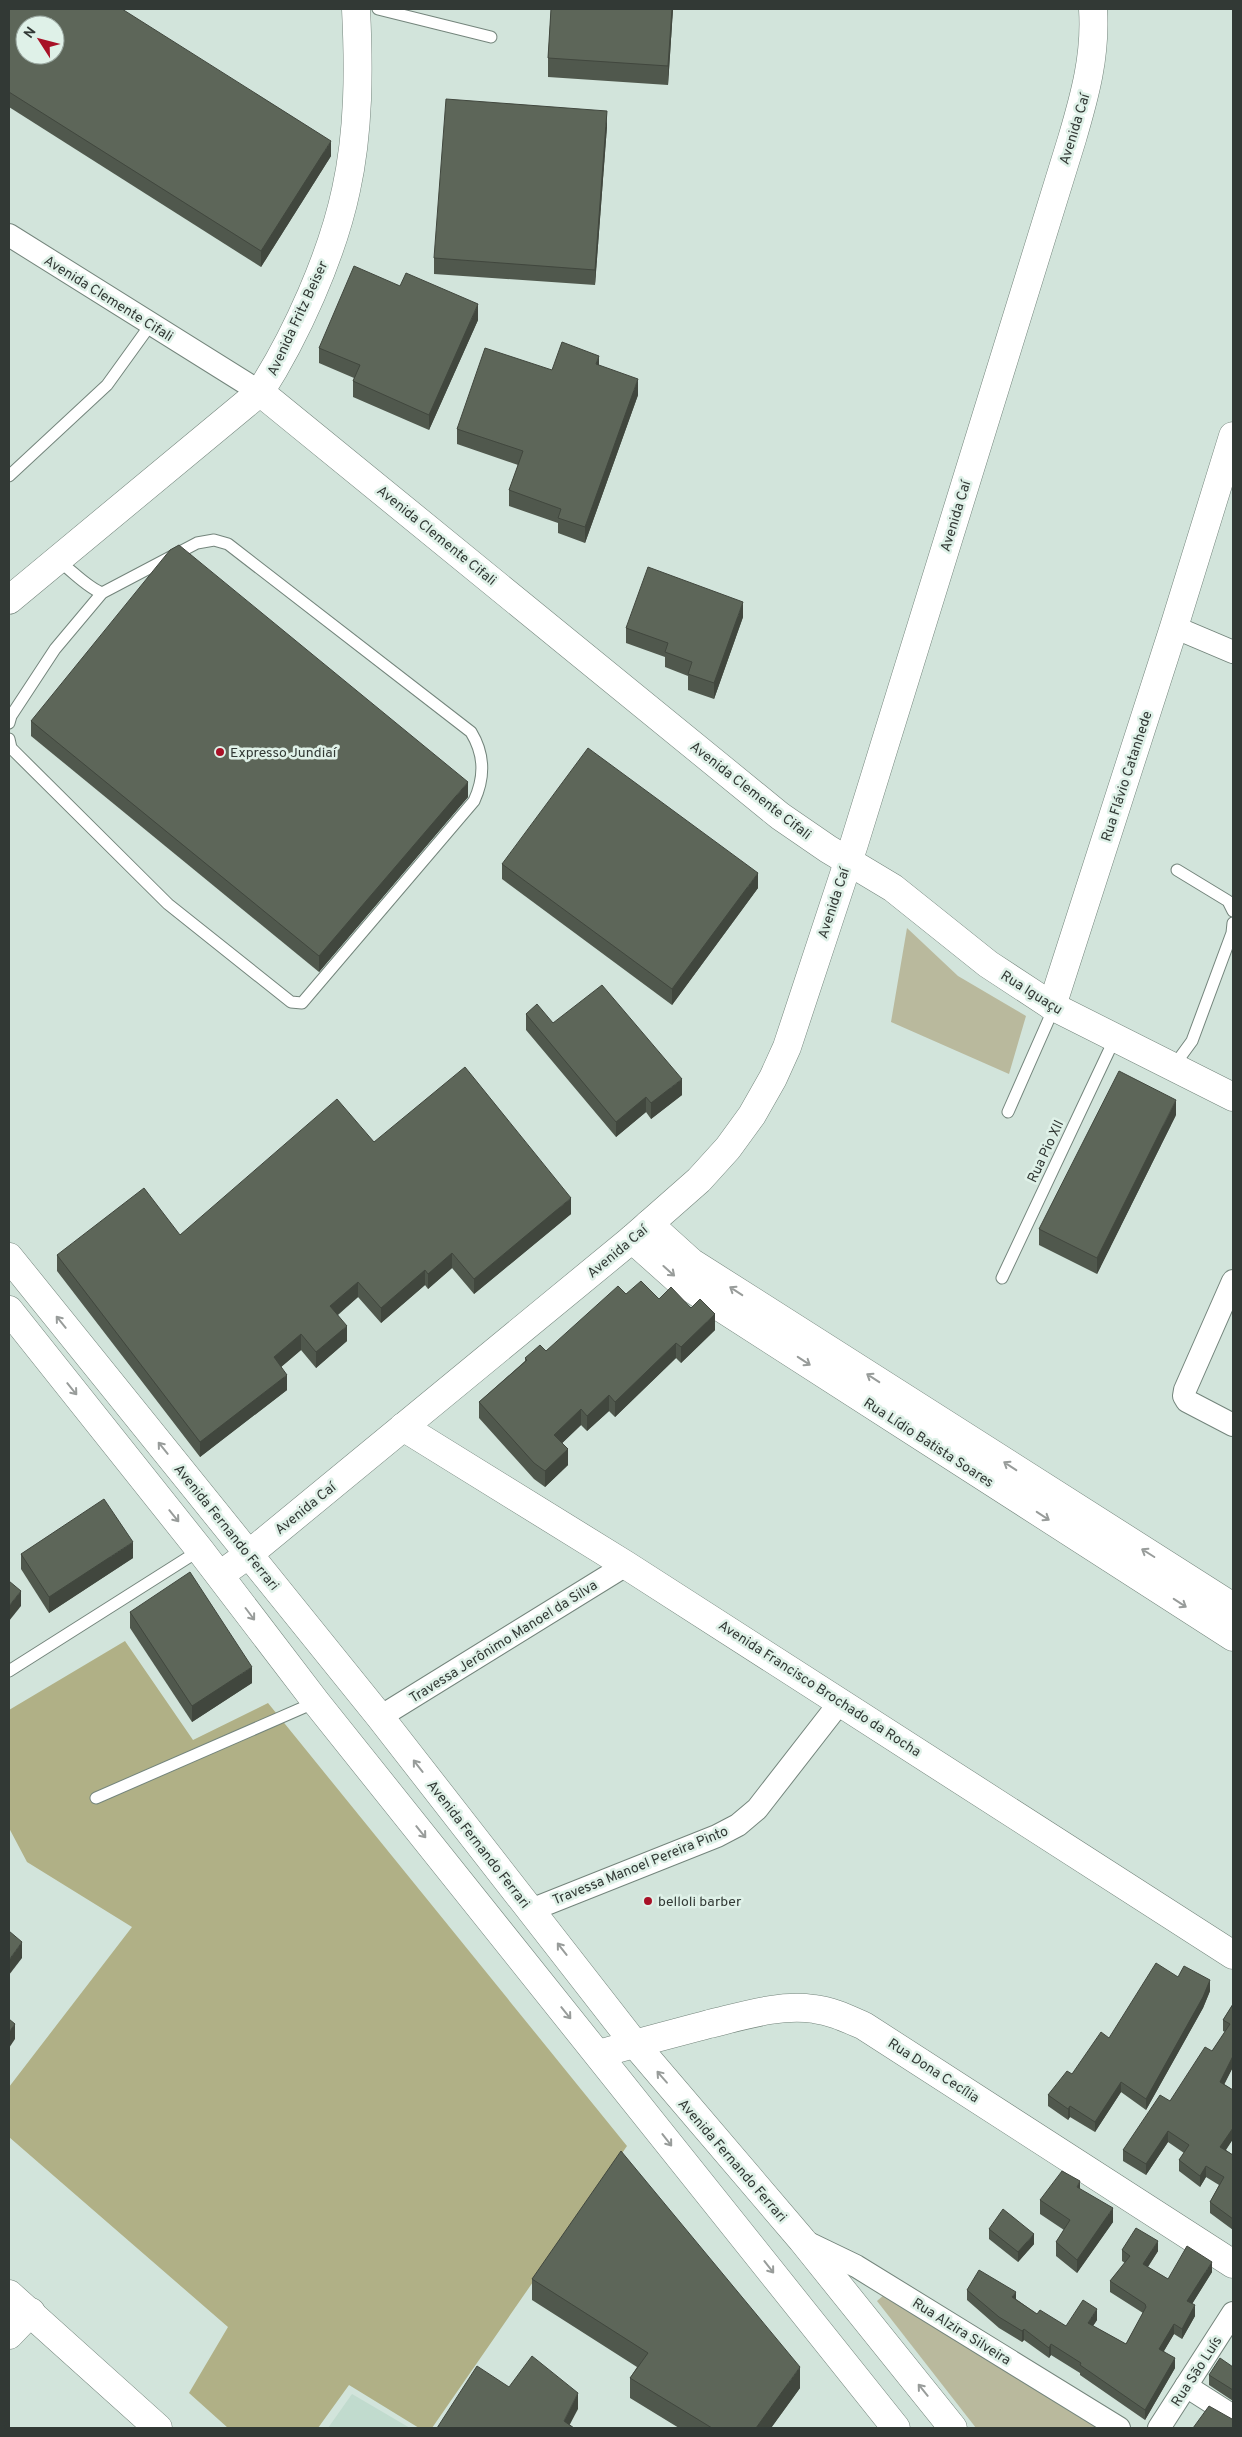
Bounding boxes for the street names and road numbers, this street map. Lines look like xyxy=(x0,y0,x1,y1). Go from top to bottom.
street label: Avenida Caí xyxy=(1057,90,1095,167)
street label: Avenida Clemente Cifali xyxy=(40,253,176,346)
street label: Avenida Fritz Beiser xyxy=(264,258,333,379)
street label: Avenida Caí xyxy=(938,477,976,554)
street label: Avenida Clemente Cifali xyxy=(373,483,499,590)
street label: Rua Flávio Catanhede xyxy=(1098,709,1157,844)
street label: Avenida Clemente Cifali xyxy=(686,739,814,844)
street label: Avenida Caí xyxy=(815,865,854,941)
street label: Rua Iguaçu xyxy=(997,968,1065,1019)
street label: Rua Pio XII xyxy=(1024,1118,1068,1186)
street label: Avenida Caí xyxy=(584,1221,653,1282)
street label: Rua Lídio Batista Soares xyxy=(860,1395,996,1492)
street label: Avenida Fernando Ferrari xyxy=(170,1461,282,1594)
street label: Avenida Caí xyxy=(272,1479,341,1539)
street label: Travessa Jerônimo Manoel da Silva xyxy=(407,1577,601,1707)
street label: Avenida Francisco Brochado da Rocha xyxy=(715,1617,924,1761)
street label: Avenida Fernando Ferrari xyxy=(423,1778,533,1912)
street label: Travessa Manoel Pereira Pinto xyxy=(550,1823,731,1910)
street label: Rua Dona Cecília xyxy=(884,2035,982,2107)
street label: Avenida Fernando Ferrari xyxy=(674,2096,790,2226)
street label: Rua Alzira Silveira xyxy=(909,2295,1014,2369)
street label: Rua São Luís xyxy=(1168,2333,1226,2410)

